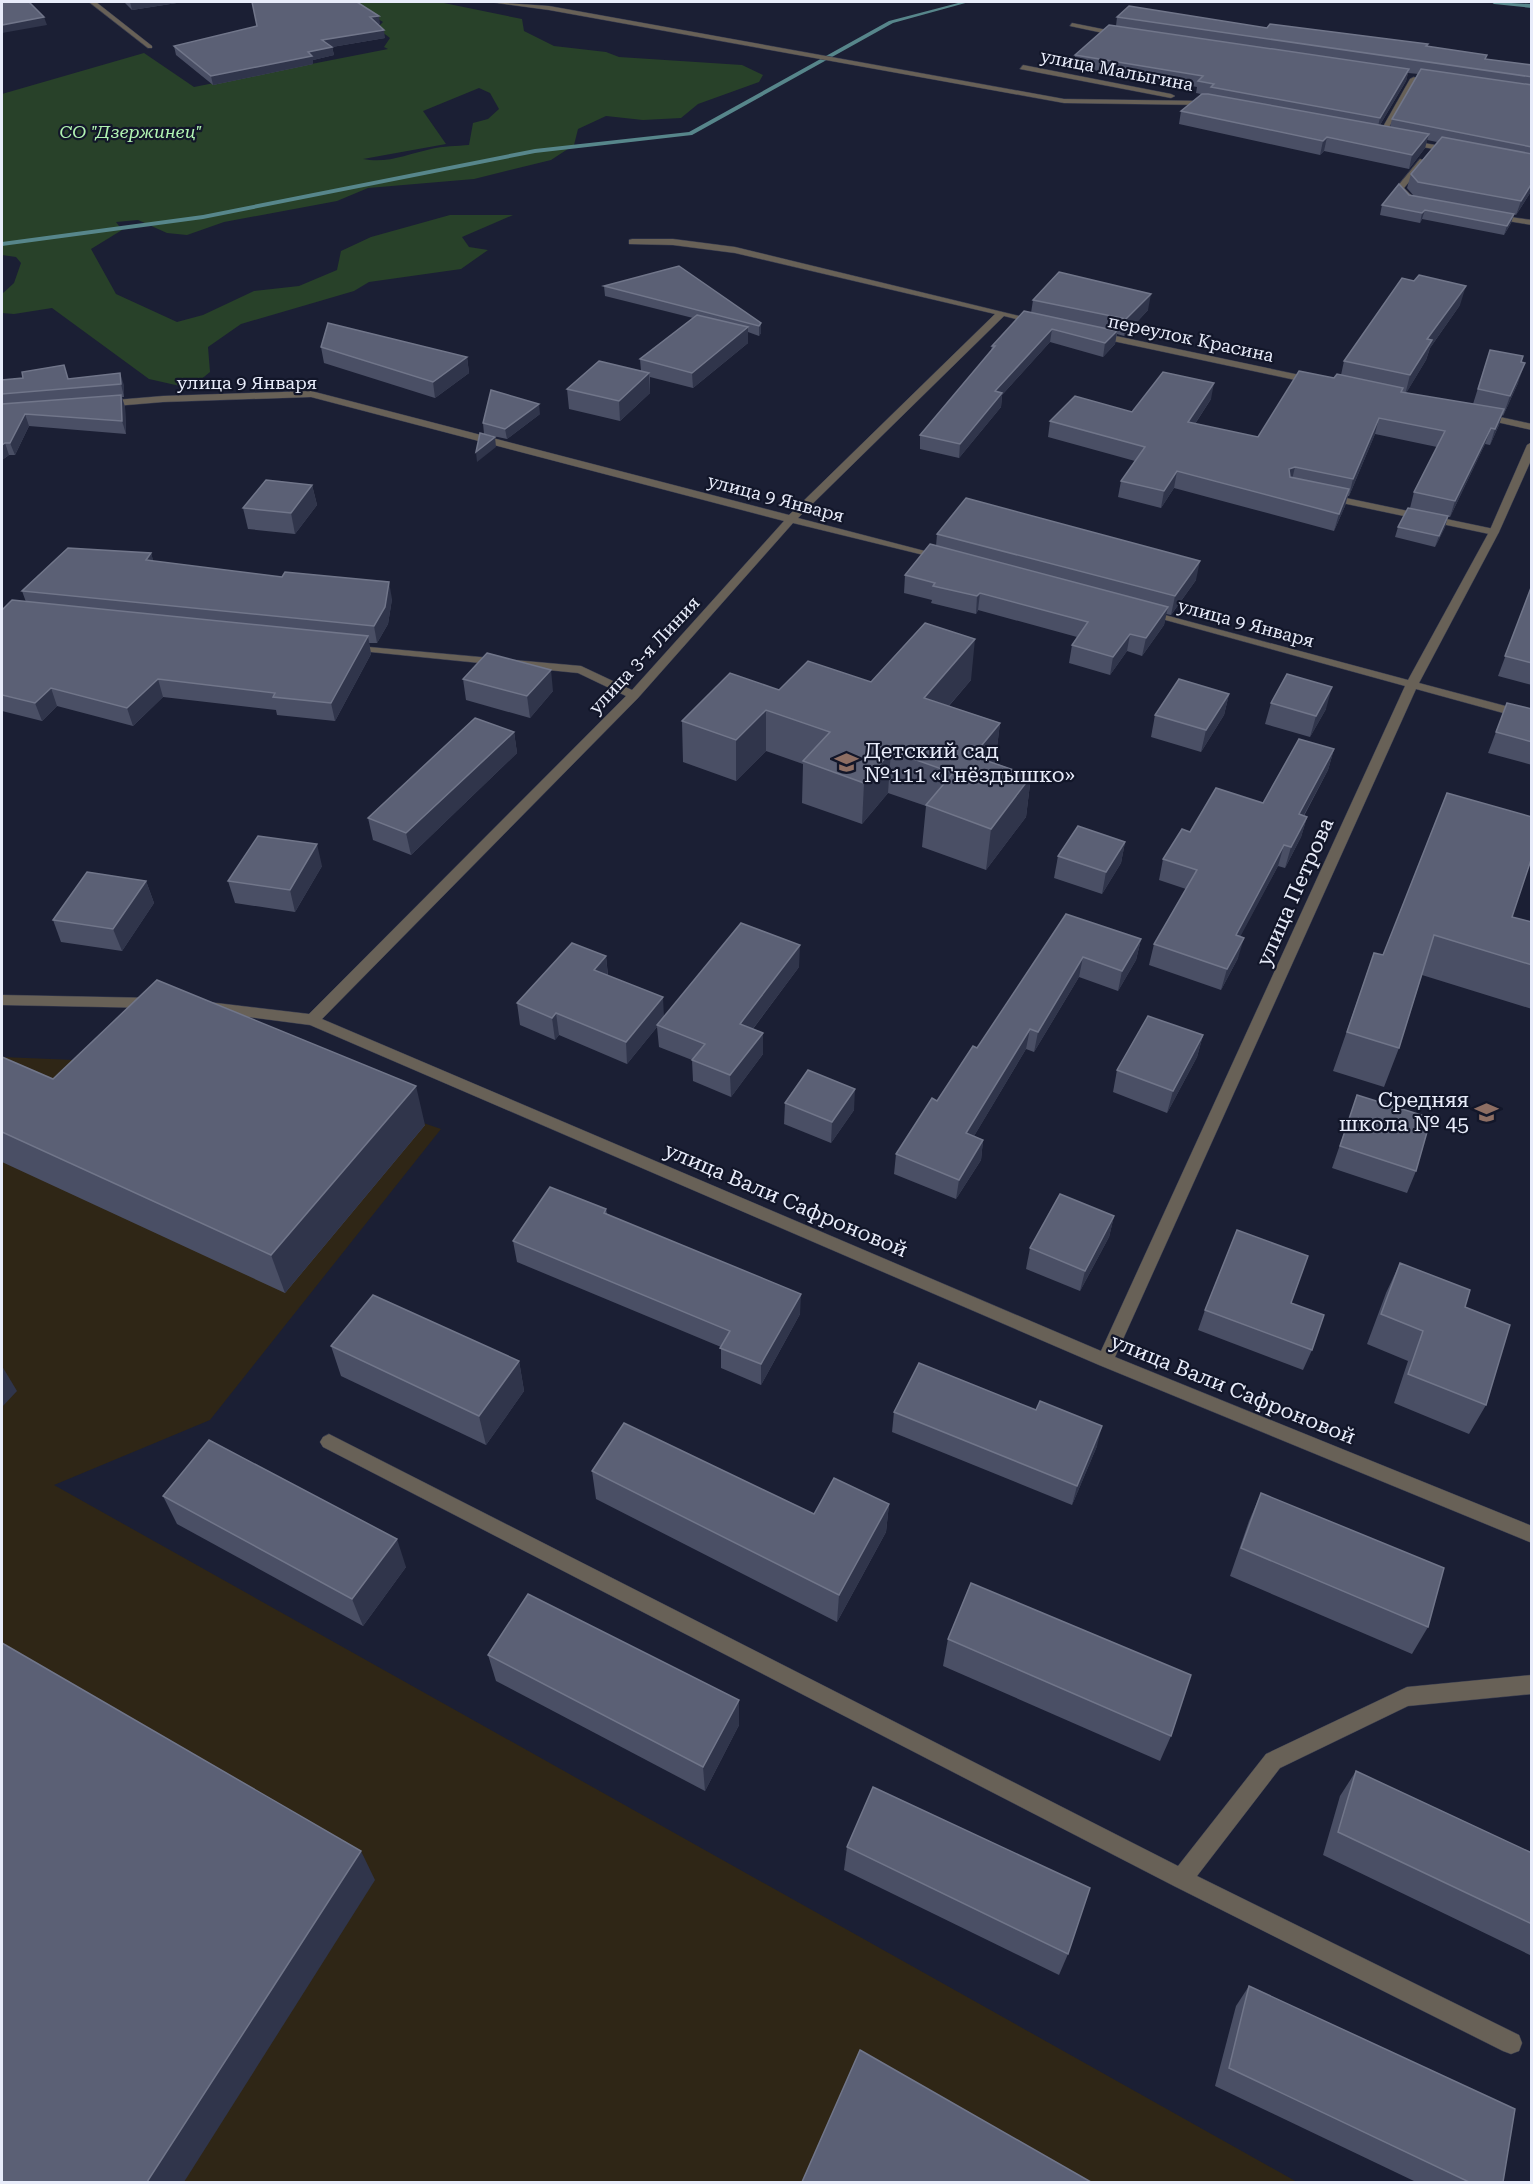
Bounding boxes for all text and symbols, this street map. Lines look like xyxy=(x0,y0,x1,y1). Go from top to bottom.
street label: улица Малыгина xyxy=(1039,45,1196,95)
park label: СО "Дзержинец" xyxy=(60,121,202,142)
street label: переулок Красина xyxy=(1106,310,1276,366)
street label: улица 9 Января xyxy=(177,372,317,393)
street label: улица 9 Января xyxy=(706,470,846,526)
street label: улица 3-я Линия xyxy=(584,592,704,718)
street label: улица 9 Января xyxy=(1176,595,1316,651)
place label: Детский сад №111 «Гнёздышко» xyxy=(864,739,1075,787)
school or university icon: Детский сад №111 «Гнёздышко» xyxy=(833,750,859,776)
street label: улица Петрова xyxy=(1252,814,1339,970)
place label: Средняя школа № 45 xyxy=(1339,1088,1469,1136)
school or university icon: Средняя школа № 45 xyxy=(1474,1099,1500,1125)
street label: улица Вали Сафроновой xyxy=(661,1138,911,1262)
street label: улица Вали Сафроновой xyxy=(1107,1329,1359,1449)

